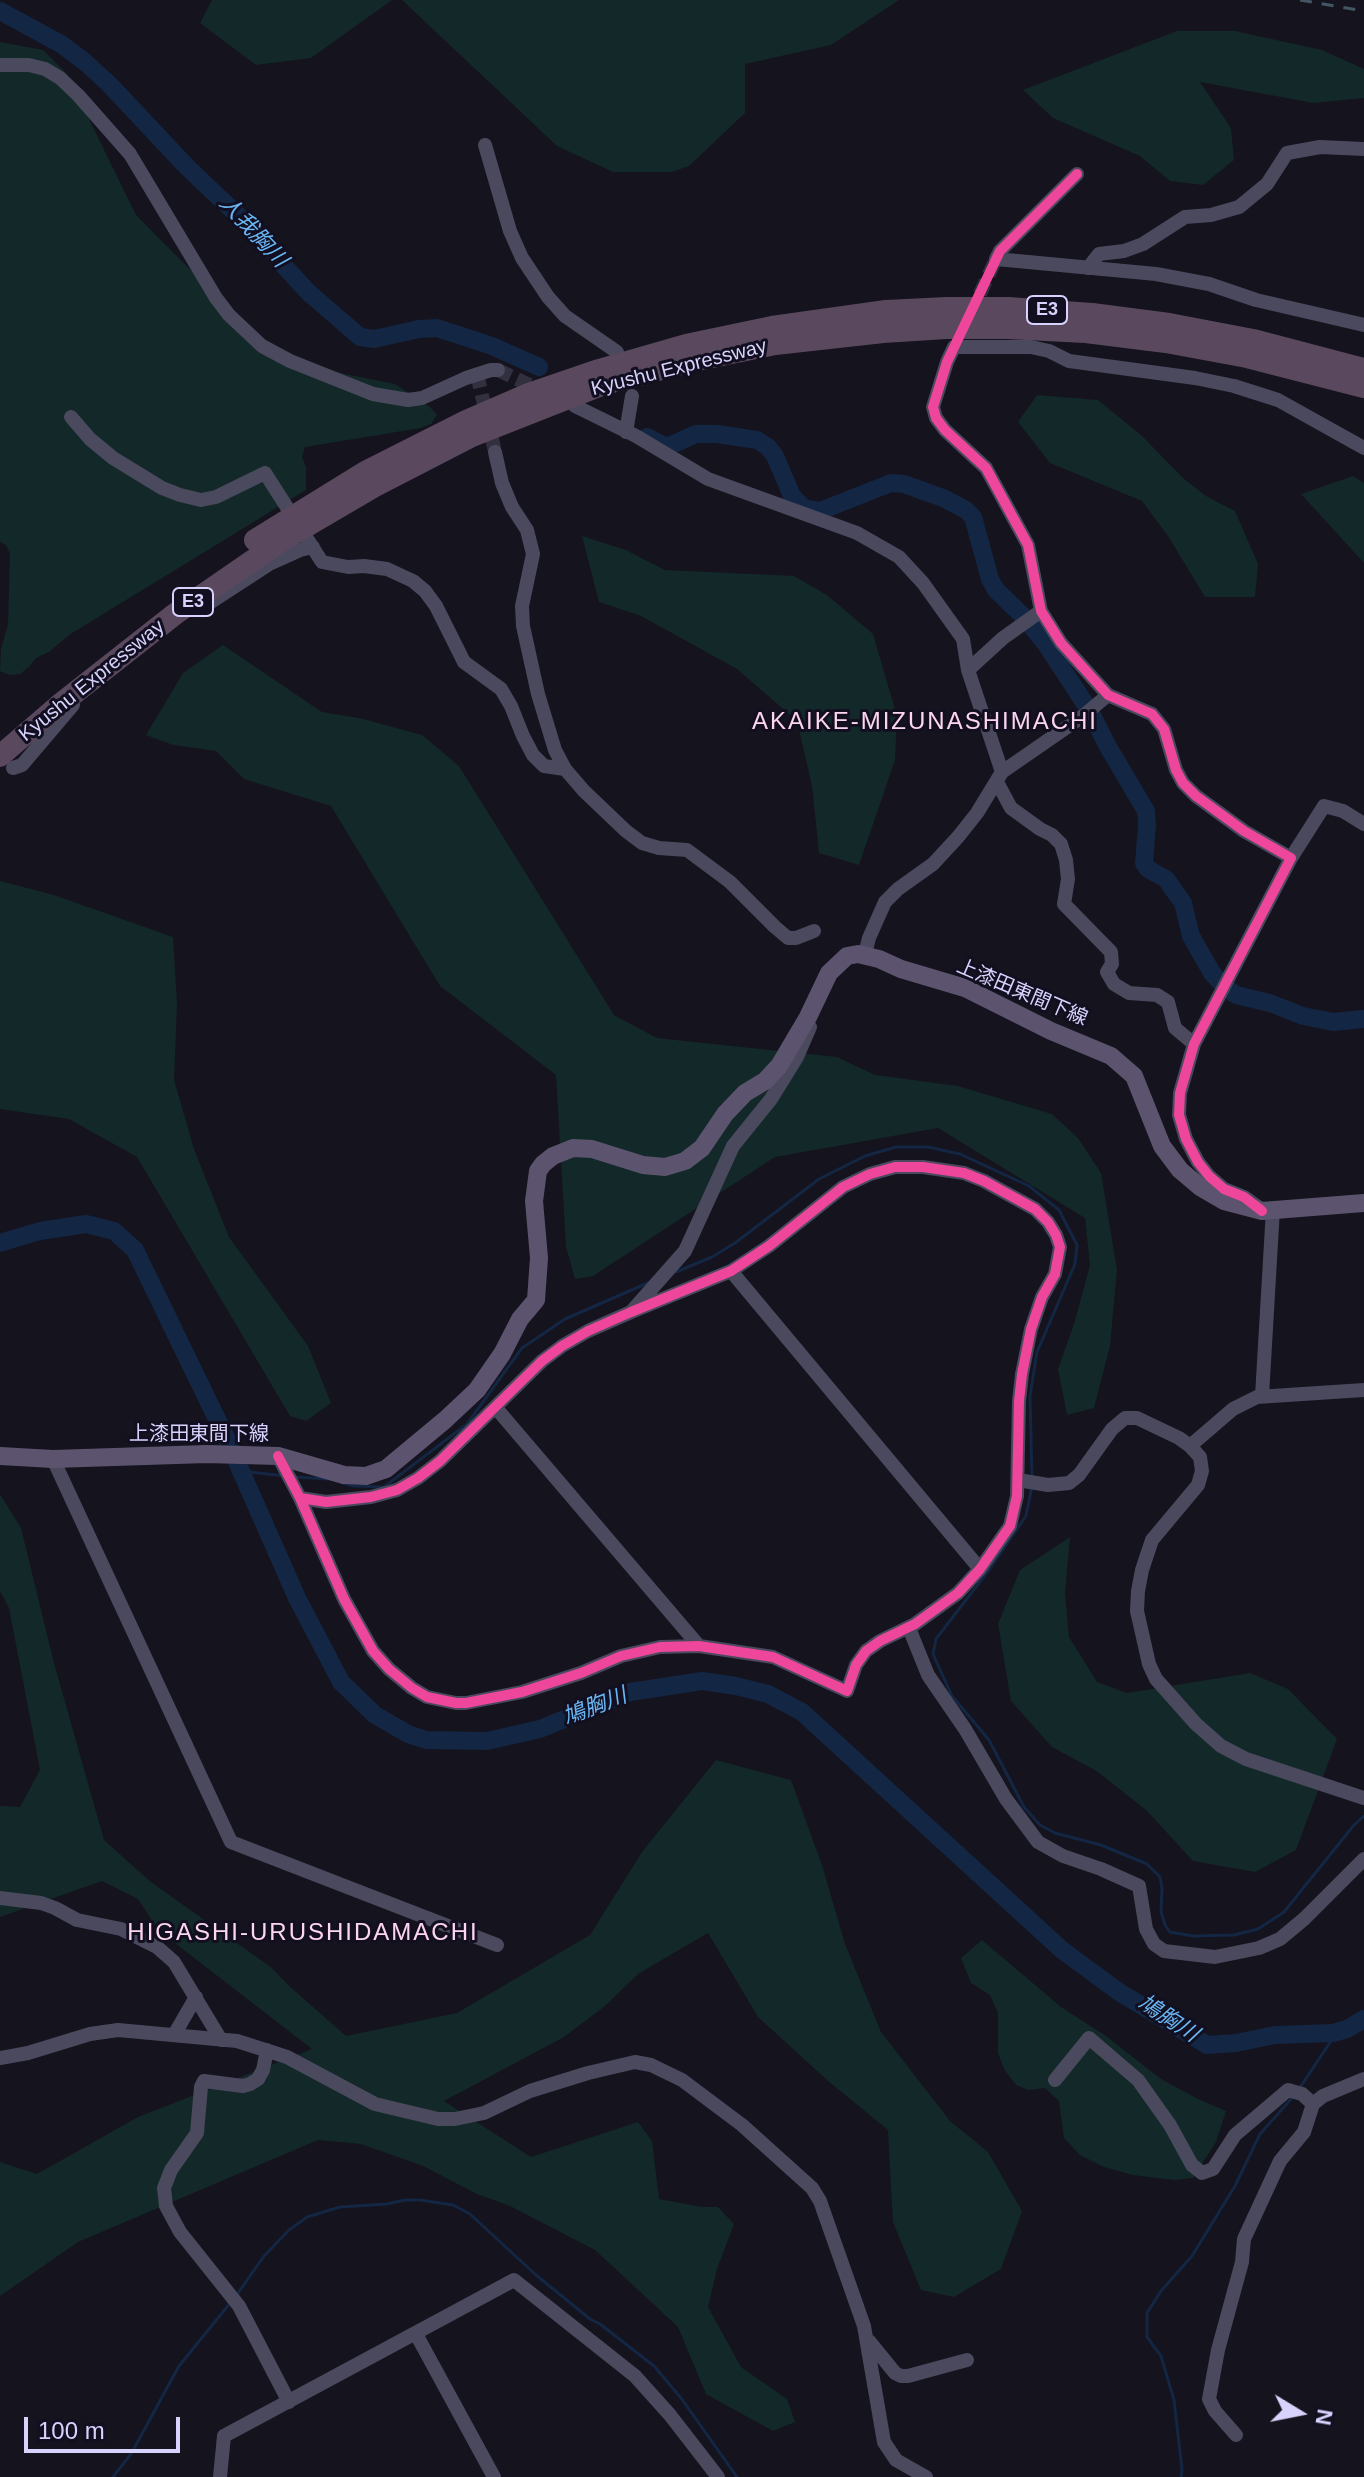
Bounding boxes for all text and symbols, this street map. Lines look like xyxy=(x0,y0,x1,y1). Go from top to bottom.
water label: 人我胸川 xyxy=(213,191,293,273)
road number: E3 xyxy=(1027,296,1067,324)
street label: Kyushu Expressway xyxy=(589,335,769,401)
road number: E3 xyxy=(173,588,213,616)
street label: Kyushu Expressway xyxy=(14,615,170,747)
district label: AKAIKE-MIZUNASHIMACHI xyxy=(752,708,1098,736)
street label: 上漆田東間下線 xyxy=(953,955,1091,1031)
street label: 上漆田東間下線 xyxy=(129,1422,269,1446)
water label: 鳩胸川 xyxy=(559,1683,631,1731)
district label: HIGASHI-URUSHIDAMACHI xyxy=(127,1919,479,1947)
water label: 鳩胸川 xyxy=(1133,1990,1203,2048)
north arrow xyxy=(1260,2373,1340,2453)
scale bar xyxy=(28,2401,184,2451)
text: N xyxy=(1310,2407,1338,2427)
text: 100 m xyxy=(38,2417,105,2444)

